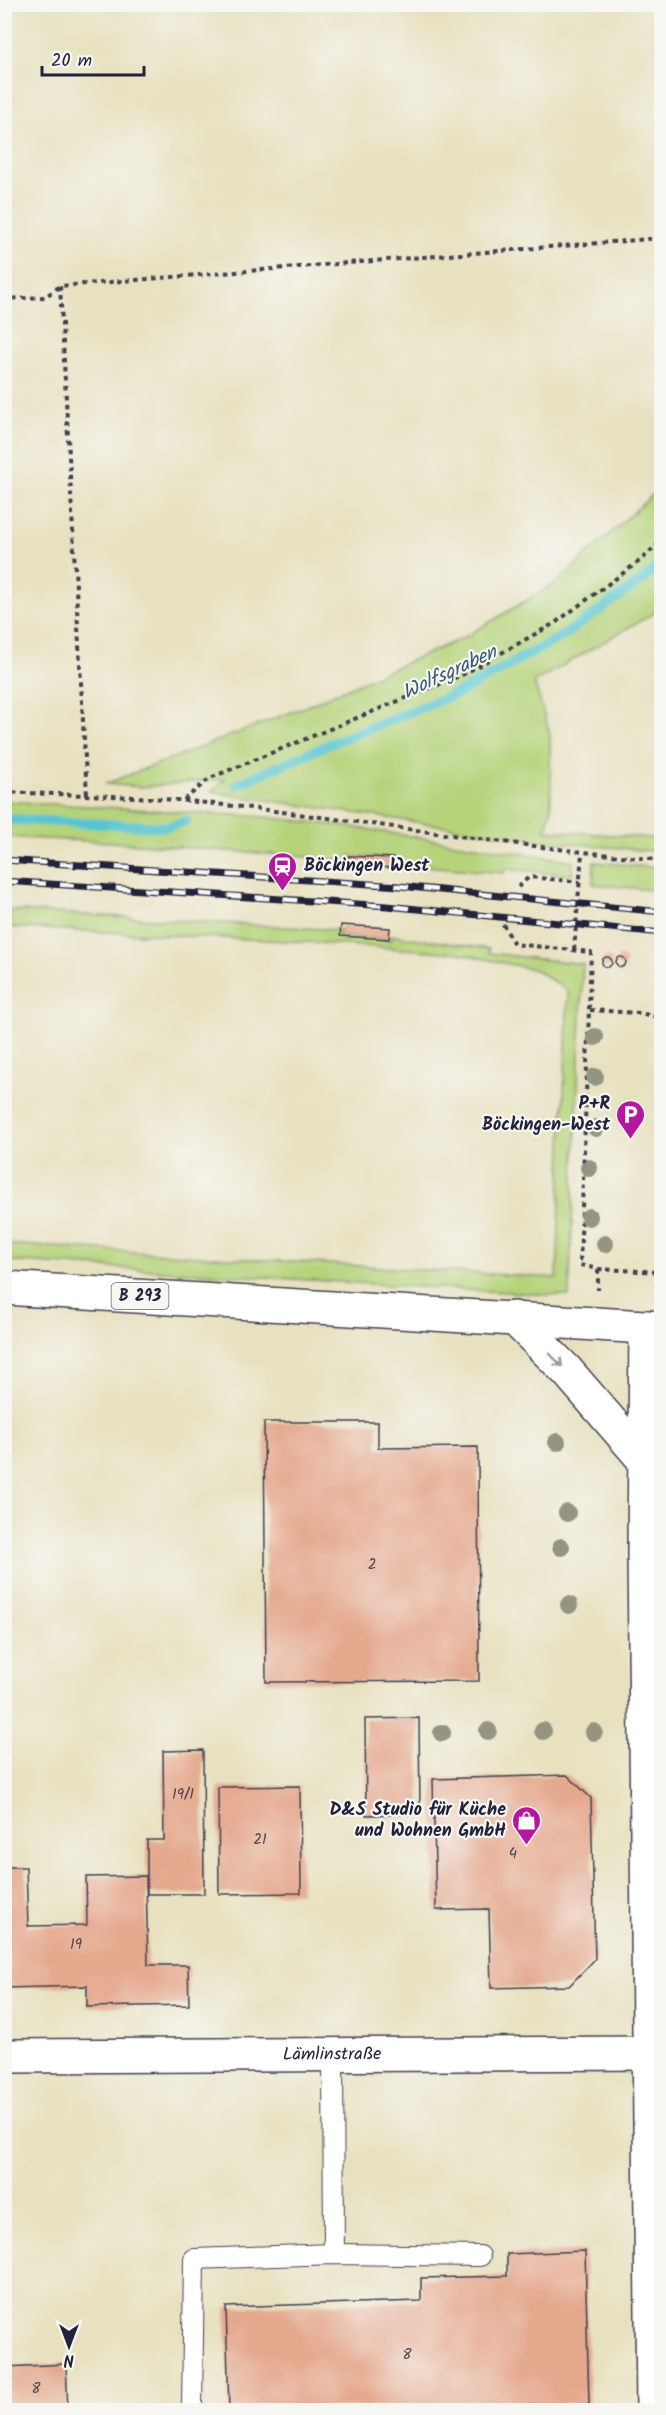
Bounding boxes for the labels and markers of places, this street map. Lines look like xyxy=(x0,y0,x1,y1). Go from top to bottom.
station icon: Böckingen West xyxy=(267,850,299,892)
place label: Böckingen West xyxy=(304,852,430,881)
place label: P+R Böckingen-West xyxy=(482,1090,611,1140)
parking icon: P+R Böckingen-West xyxy=(615,1098,647,1140)
place label: D&S Studio für Küche und Wohnen GmbH xyxy=(330,1796,506,1846)
shop icon: D&S Studio für Küche und Wohnen GmbH xyxy=(511,1804,543,1846)

